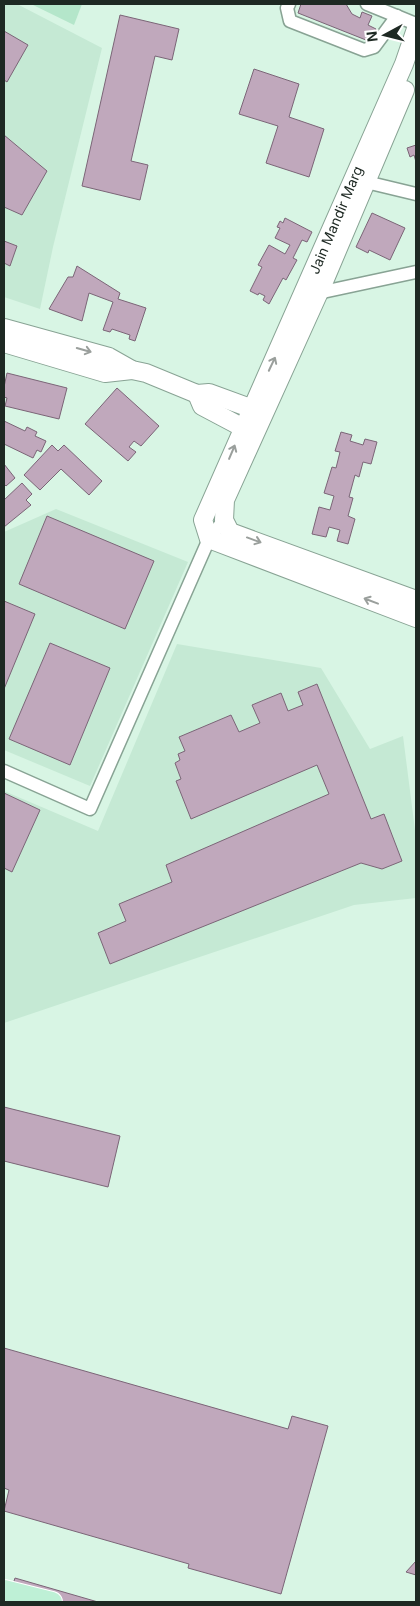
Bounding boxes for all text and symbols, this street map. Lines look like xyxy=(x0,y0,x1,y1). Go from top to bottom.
north arrow xyxy=(360,10,410,60)
text: N xyxy=(363,30,381,43)
street label: Jain Mandir Marg xyxy=(305,163,366,276)
one-way arrow xyxy=(76,346,92,356)
one-way arrow xyxy=(268,357,277,372)
one-way arrow xyxy=(228,445,238,460)
one-way arrow xyxy=(246,536,261,545)
one-way arrow xyxy=(364,596,379,605)

